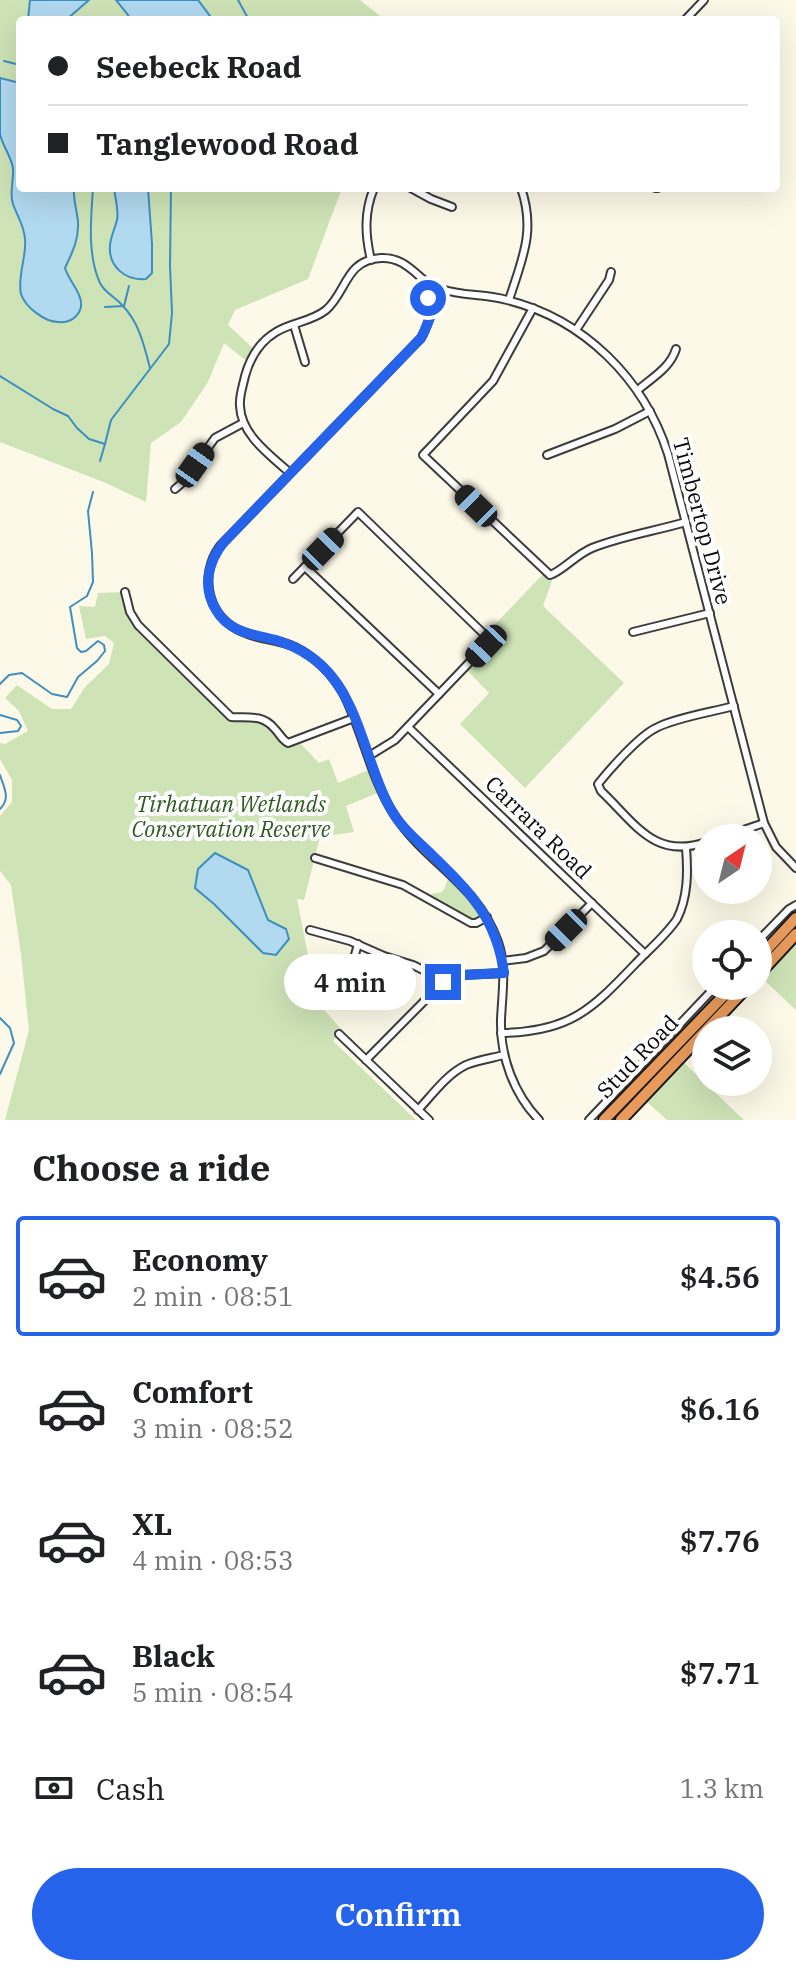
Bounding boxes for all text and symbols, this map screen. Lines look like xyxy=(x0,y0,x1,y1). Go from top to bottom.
text: Seebeck Road xyxy=(96,47,302,86)
text: Tanglewood Road xyxy=(96,124,359,163)
route start xyxy=(410,280,446,316)
street label: Timbertop Drive xyxy=(667,434,739,608)
car xyxy=(171,438,219,492)
car xyxy=(450,481,502,531)
car xyxy=(298,523,348,575)
car xyxy=(461,620,511,672)
street label: Carrara Road xyxy=(480,769,598,885)
park label: Tirhatuan Wetlands Conservation Reserve xyxy=(131,789,331,843)
north arrow xyxy=(692,824,772,904)
map controls xyxy=(692,824,772,1096)
car xyxy=(541,905,591,955)
button: locate xyxy=(692,920,772,1000)
callout: 4 min xyxy=(283,954,415,1010)
route end xyxy=(425,964,461,1000)
text: 4 min xyxy=(314,965,386,999)
street label: Stud Road xyxy=(590,1008,684,1104)
button: layers xyxy=(692,1016,772,1096)
text: Choose a ride xyxy=(32,1144,271,1191)
icon: car xyxy=(36,1240,108,1312)
text: Economy xyxy=(132,1240,268,1279)
text: $4.56 xyxy=(680,1257,760,1296)
text: 2 min · 08:51 xyxy=(132,1279,294,1313)
icon: car xyxy=(36,1372,108,1444)
text: Comfort xyxy=(132,1372,253,1411)
text: $6.16 xyxy=(680,1389,760,1428)
text: 3 min · 08:52 xyxy=(132,1411,294,1445)
icon: car xyxy=(36,1504,108,1576)
text: XL xyxy=(132,1504,172,1543)
text: $7.76 xyxy=(680,1521,760,1560)
text: 4 min · 08:53 xyxy=(132,1543,294,1577)
icon: car xyxy=(36,1636,108,1708)
text: Black xyxy=(132,1636,215,1675)
text: $7.71 xyxy=(680,1653,760,1692)
text: 5 min · 08:54 xyxy=(132,1675,294,1709)
icon: cash xyxy=(32,1766,76,1810)
text: Cash xyxy=(96,1769,165,1808)
text: 1.3 km xyxy=(680,1771,764,1805)
button: Confirm xyxy=(32,1868,764,1960)

